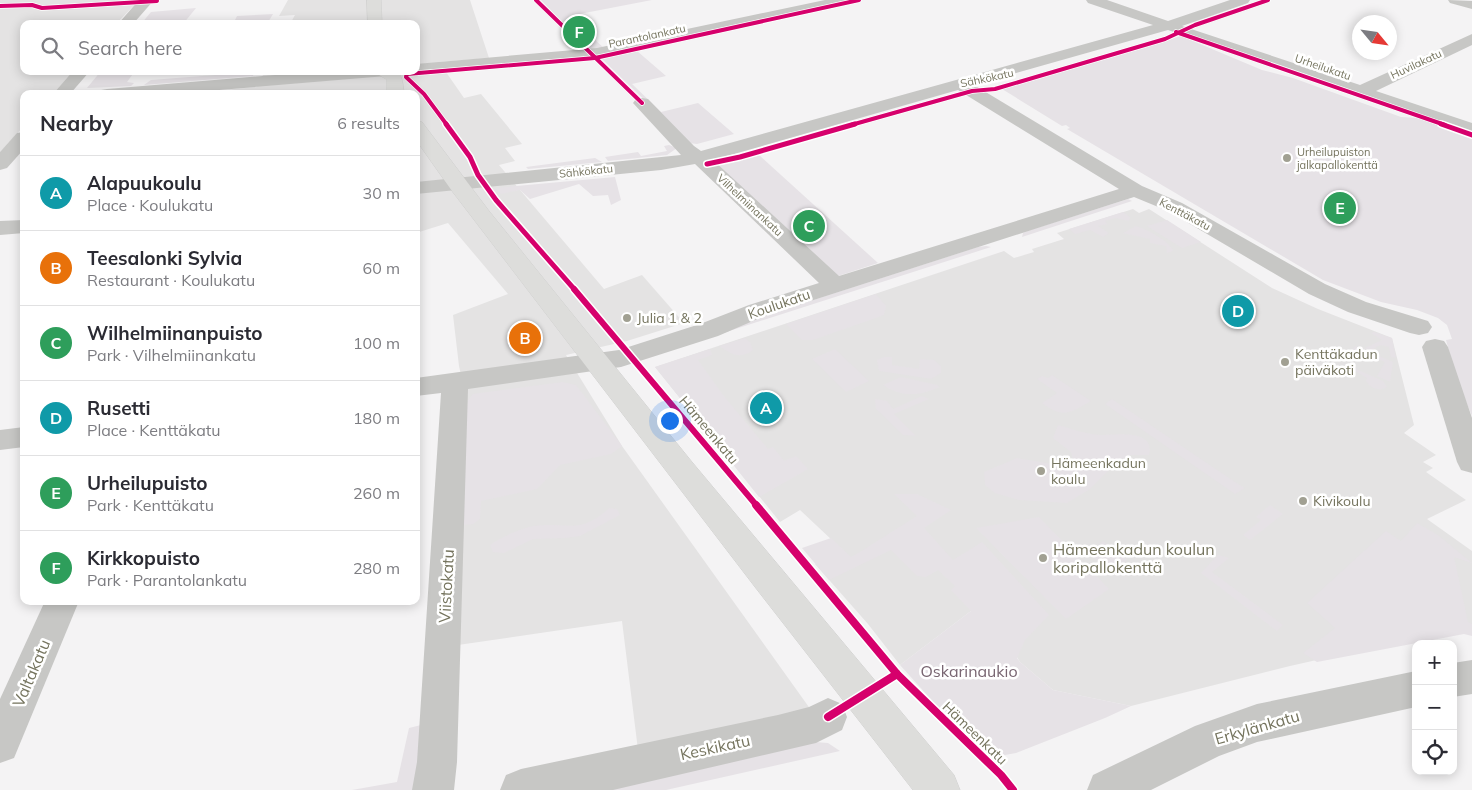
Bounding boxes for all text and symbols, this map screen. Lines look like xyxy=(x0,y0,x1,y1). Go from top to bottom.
pin: F xyxy=(563,13,595,51)
north arrow xyxy=(1352,15,1397,60)
search box xyxy=(20,20,420,75)
street label: Parantolankatu xyxy=(607,21,687,51)
icon: search xyxy=(38,34,66,62)
text: Search here xyxy=(78,36,182,60)
street label: Huvilakatu xyxy=(1388,46,1444,82)
street label: Urheilukatu xyxy=(1293,51,1353,83)
street label: Sähkökatu xyxy=(959,66,1015,90)
text: Nearby xyxy=(40,110,113,136)
text: 6 results xyxy=(337,113,400,133)
place label: Urheilupuiston jalkapallokenttä xyxy=(1296,145,1378,172)
marker: Urheilupuiston jalkapallokenttä xyxy=(1281,152,1293,164)
street label: Sähkökatu xyxy=(558,161,614,181)
text: Alapuukoulu xyxy=(87,171,202,195)
street label: Vilhelmiinankatu xyxy=(714,171,786,239)
text: A xyxy=(50,183,62,203)
text: 30 m xyxy=(363,183,400,203)
pin: E xyxy=(1324,189,1356,227)
text: Place · Koulukatu xyxy=(87,195,213,215)
street label: Kenttäkatu xyxy=(1157,195,1213,233)
pin: C xyxy=(793,207,825,245)
text: Teesalonki Sylvia xyxy=(87,246,242,270)
text: B xyxy=(50,258,62,278)
text: 60 m xyxy=(363,258,400,278)
text: Restaurant · Koulukatu xyxy=(87,270,255,290)
street label: Koulukatu xyxy=(745,285,813,323)
pin: D xyxy=(1222,292,1254,330)
place label: Julia 1 & 2 xyxy=(637,309,702,327)
marker: Julia 1 & 2 xyxy=(621,312,633,324)
pin: B xyxy=(509,319,541,357)
text: Wilhelmiinanpuisto xyxy=(87,321,263,345)
text: C xyxy=(51,333,61,353)
text: 100 m xyxy=(353,333,400,353)
text: Park · Vilhelmiinankatu xyxy=(87,345,256,365)
place label: Kenttäkadun päiväkoti xyxy=(1295,345,1378,379)
marker: Kenttäkadun päiväkoti xyxy=(1279,356,1291,368)
pin: A xyxy=(750,389,782,427)
street label: Hämeenkatu xyxy=(675,392,743,468)
text: Rusetti xyxy=(87,396,150,420)
text: D xyxy=(50,408,62,428)
text: 180 m xyxy=(353,408,400,428)
your location xyxy=(657,408,683,434)
text: Place · Kenttäkatu xyxy=(87,420,221,440)
place label: Hämeenkadun koulu xyxy=(1051,454,1146,488)
marker: Hämeenkadun koulu xyxy=(1035,465,1047,477)
text: Urheilupuisto xyxy=(87,471,207,495)
text: E xyxy=(51,483,61,503)
text: 260 m xyxy=(353,483,400,503)
place label: Kivikoulu xyxy=(1313,492,1371,510)
text: Park · Kenttäkatu xyxy=(87,495,214,515)
marker: Kivikoulu xyxy=(1297,495,1309,507)
place label: Hämeenkadun koulun koripallokenttä xyxy=(1053,539,1215,577)
text: Kirkkopuisto xyxy=(87,546,200,570)
street label: Viistokatu xyxy=(434,549,458,623)
marker: Hämeenkadun koulun koripallokenttä xyxy=(1037,552,1049,564)
text: F xyxy=(51,558,61,578)
text: 280 m xyxy=(353,558,400,578)
text: Park · Parantolankatu xyxy=(87,570,247,590)
street label: Valtakatu xyxy=(8,636,54,710)
map controls xyxy=(1412,640,1457,775)
button: + xyxy=(1412,640,1457,685)
park label: Oskarinaukio xyxy=(920,661,1018,681)
button: − xyxy=(1412,685,1457,730)
street label: Hämeenkatu xyxy=(939,698,1011,768)
street label: Erkylänkatu xyxy=(1212,705,1302,749)
street label: Keskikatu xyxy=(678,730,752,764)
button: locate xyxy=(1412,730,1457,775)

